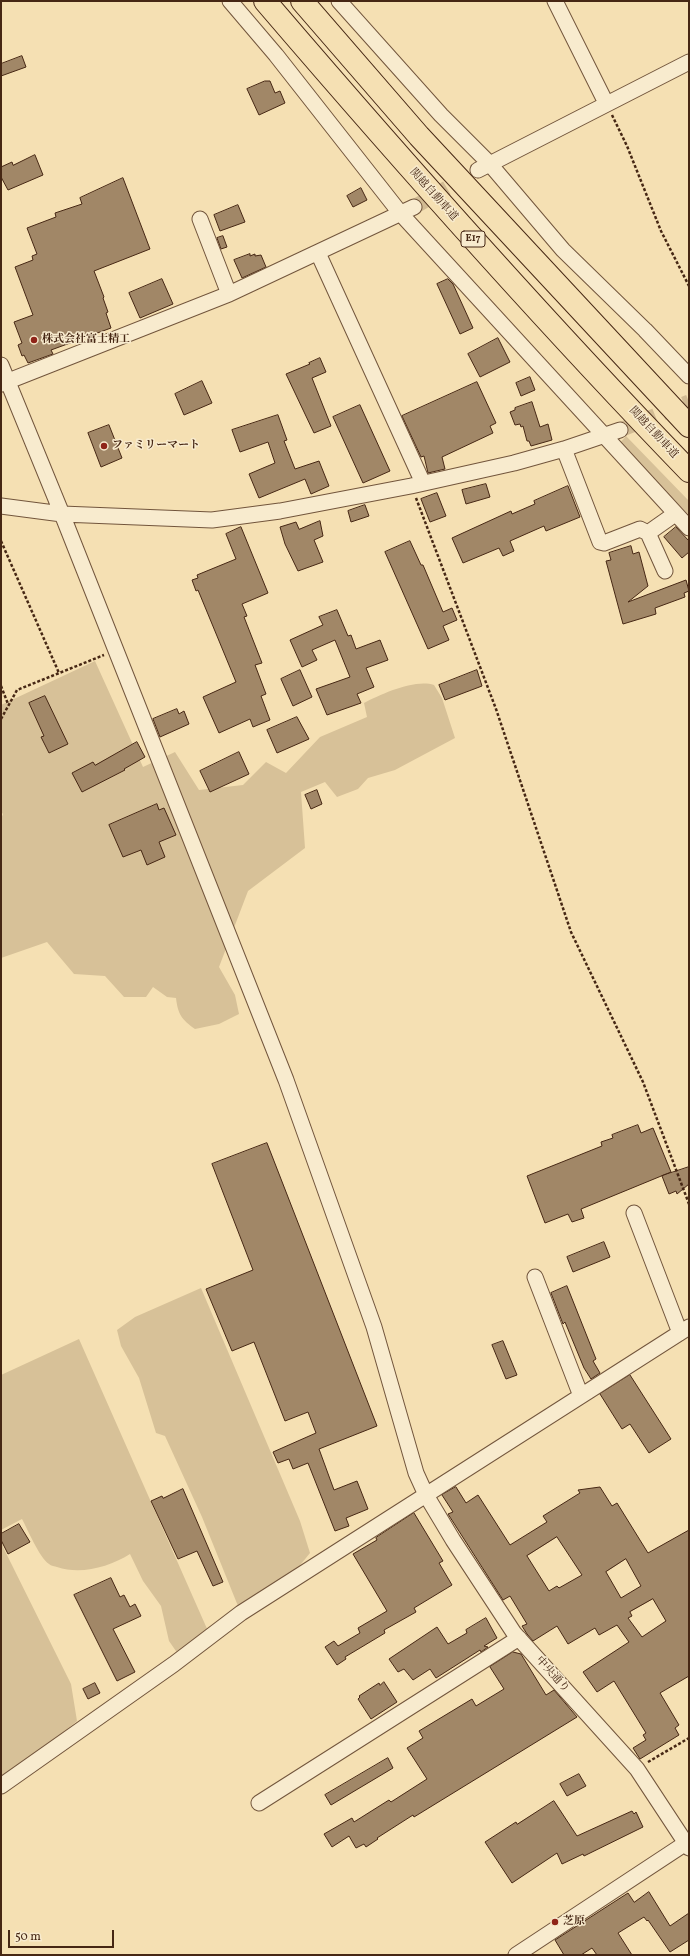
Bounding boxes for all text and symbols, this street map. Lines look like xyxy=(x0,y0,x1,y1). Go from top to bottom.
street label: 関越自動車道 xyxy=(406,166,460,224)
road number: E17 xyxy=(461,231,485,247)
place label: 株式会社富士精工 xyxy=(42,333,130,347)
marker: 株式会社富士精工 xyxy=(29,335,39,345)
street label: 関越自動車道 xyxy=(626,404,680,462)
place label: ファミリーマート xyxy=(112,439,200,453)
marker: ファミリーマート xyxy=(99,441,109,451)
street label: 中央通り xyxy=(532,1654,572,1696)
place label: 芝原 xyxy=(563,1915,585,1929)
marker: 芝原 xyxy=(550,1917,560,1927)
scale bar xyxy=(10,1922,116,1948)
text: 50 m xyxy=(15,1929,41,1945)

